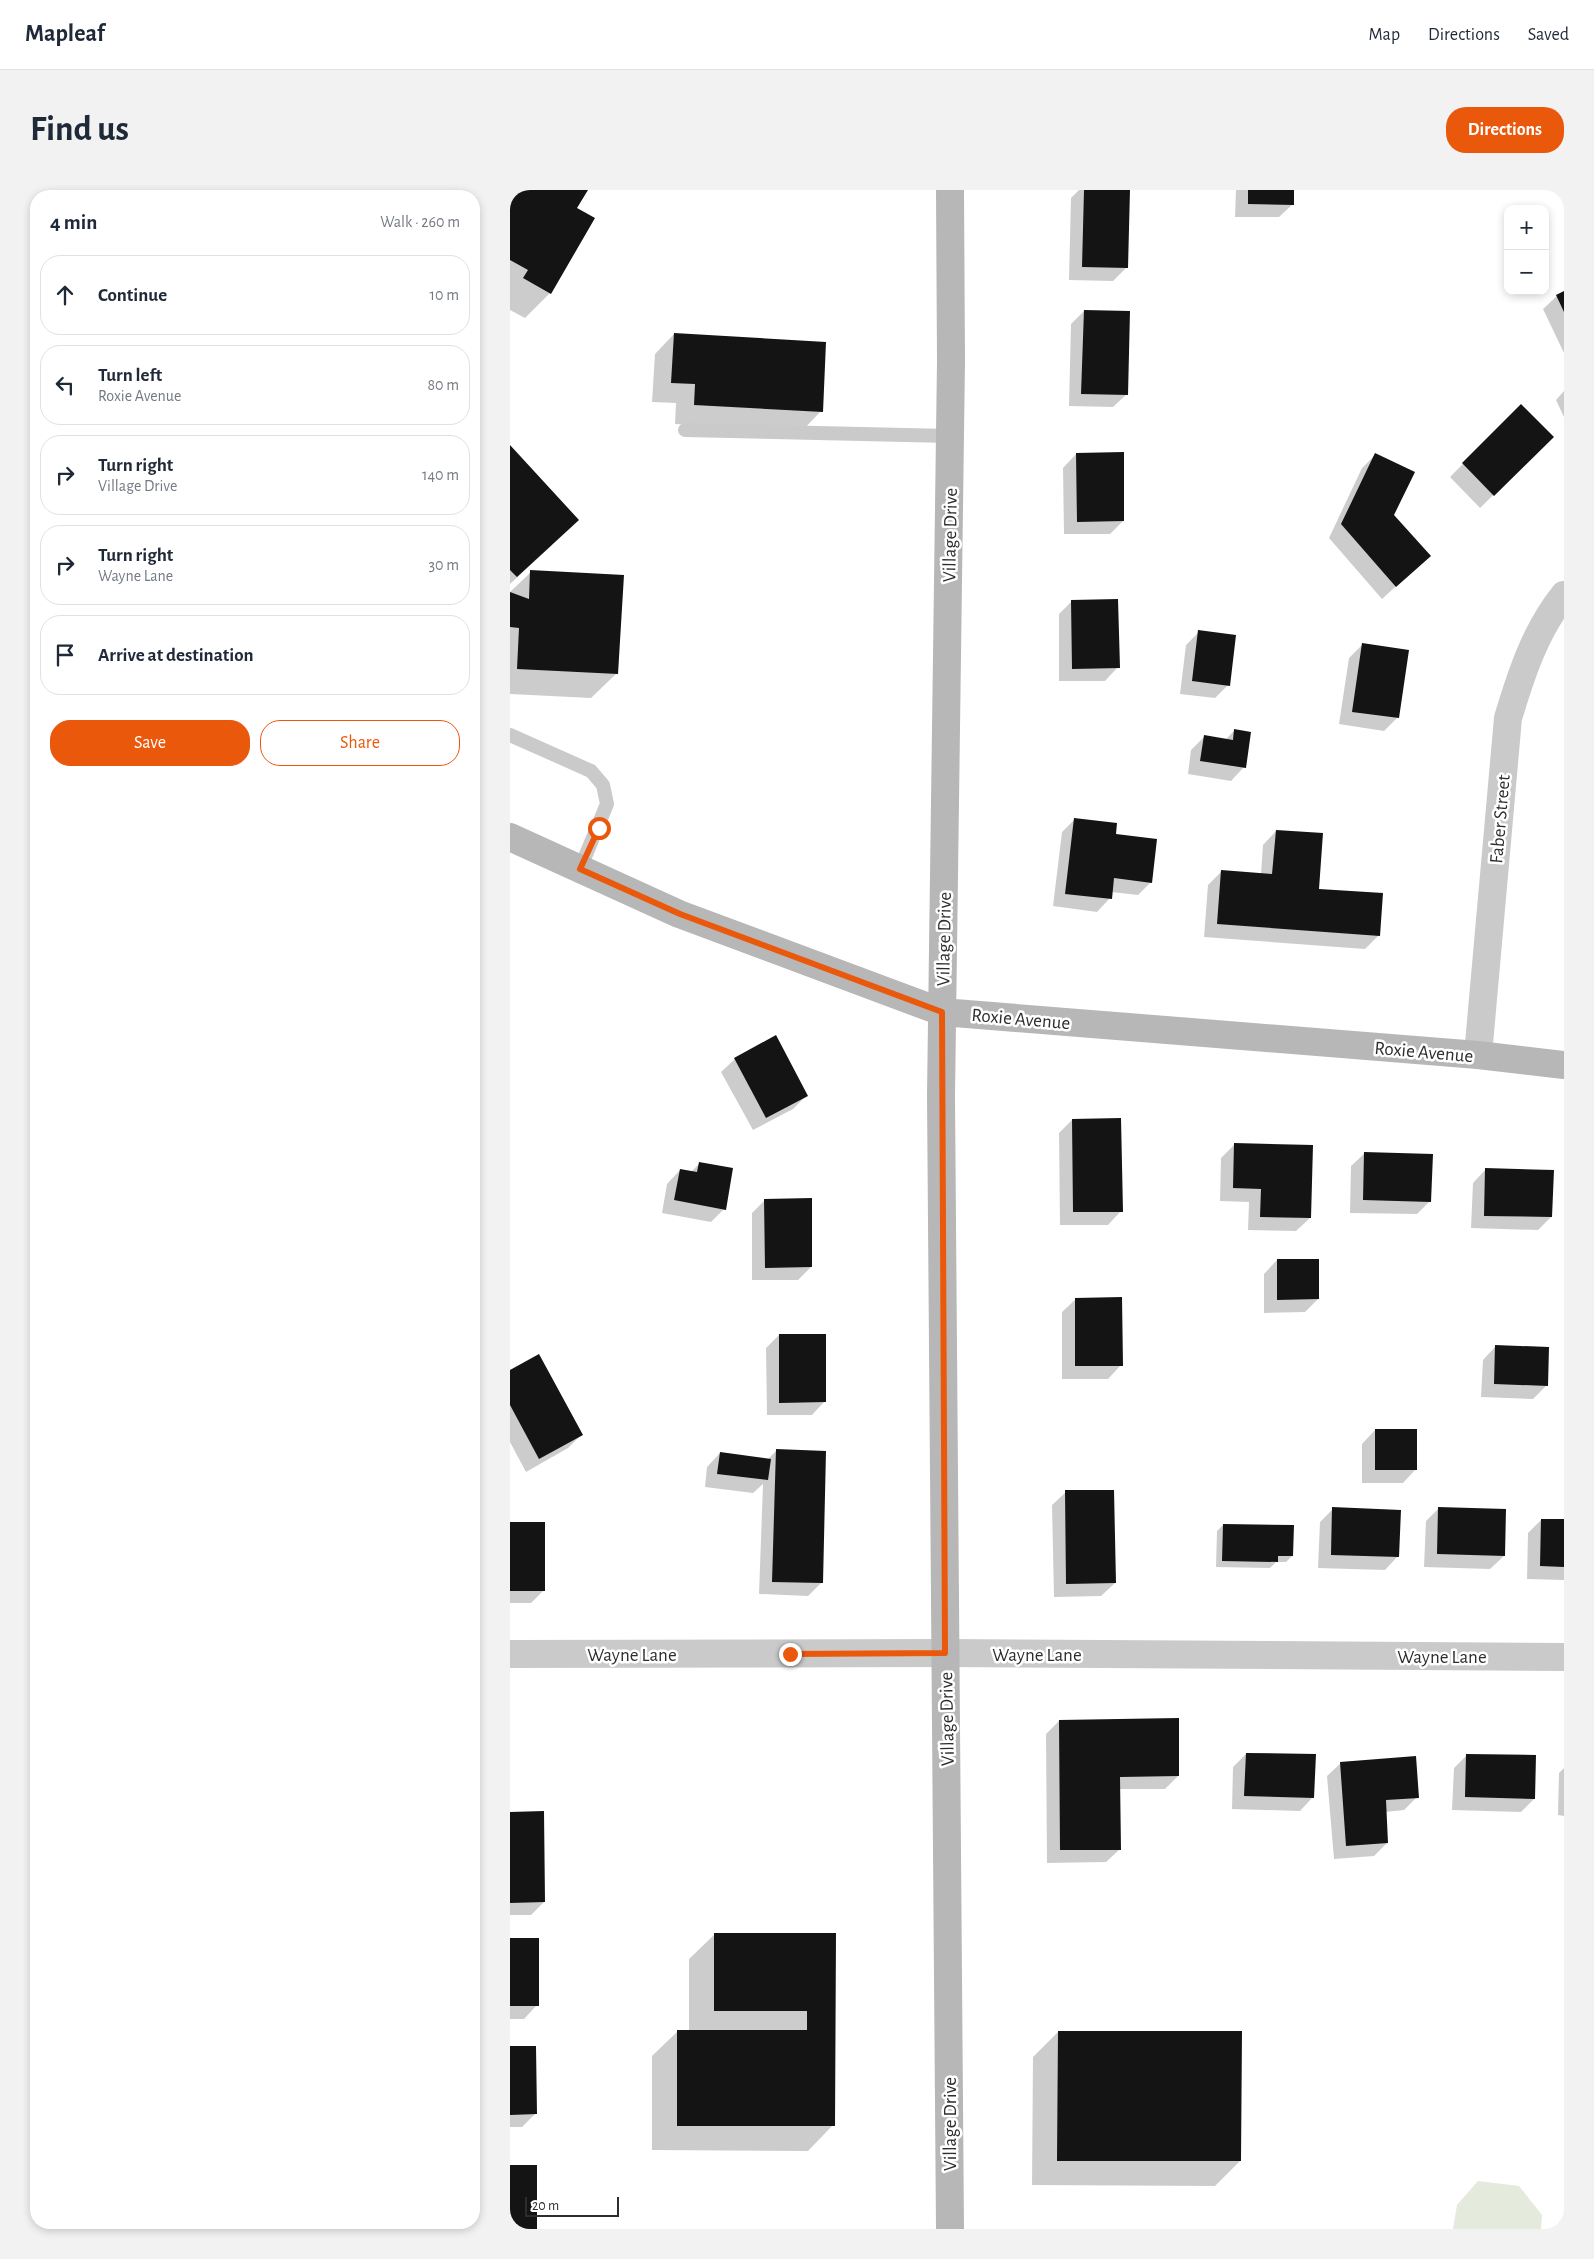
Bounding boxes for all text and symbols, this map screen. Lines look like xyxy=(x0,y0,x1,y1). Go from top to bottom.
text: Mapleaf xyxy=(25,22,105,46)
text: Map xyxy=(1369,26,1400,44)
text: Directions xyxy=(1428,26,1500,44)
text: Saved xyxy=(1528,26,1569,44)
button: Directions xyxy=(1446,107,1564,153)
text: Find us xyxy=(30,112,129,147)
map controls xyxy=(1504,205,1549,295)
button: + xyxy=(1504,205,1549,250)
text: 4 min xyxy=(50,212,97,233)
text: Walk · 260 m xyxy=(380,214,460,230)
button: − xyxy=(1504,250,1549,295)
icon: ahead xyxy=(51,281,79,309)
text: Continue xyxy=(98,286,167,305)
text: 10 m xyxy=(430,287,459,303)
text: Turn left xyxy=(98,366,162,385)
icon: left xyxy=(51,371,79,399)
text: 80 m xyxy=(428,377,459,393)
text: Roxie Avenue xyxy=(98,388,181,404)
text: Turn right xyxy=(98,456,173,475)
icon: right xyxy=(51,461,79,489)
text: 140 m xyxy=(422,467,459,483)
text: Village Drive xyxy=(98,478,177,494)
street label: Village Drive xyxy=(940,488,961,582)
text: Turn right xyxy=(98,546,173,565)
icon: right xyxy=(51,551,79,579)
text: 30 m xyxy=(429,557,459,573)
text: Wayne Lane xyxy=(98,568,173,584)
icon: arrive xyxy=(51,641,79,669)
text: Arrive at destination xyxy=(98,646,254,665)
button: Save xyxy=(50,720,250,766)
button: Share xyxy=(260,720,460,766)
street label: Faber Street xyxy=(1487,774,1514,864)
route start xyxy=(588,817,611,840)
street label: Village Drive xyxy=(934,892,955,986)
street label: Roxie Avenue xyxy=(971,1006,1071,1033)
street label: Roxie Avenue xyxy=(1374,1039,1474,1066)
route end xyxy=(779,1643,802,1666)
street label: Wayne Lane xyxy=(587,1646,677,1665)
street label: Wayne Lane xyxy=(992,1646,1082,1665)
street label: Wayne Lane xyxy=(1397,1648,1487,1667)
street label: Village Drive xyxy=(937,1672,958,1766)
street label: Village Drive xyxy=(941,2077,960,2171)
scale bar xyxy=(525,2194,619,2217)
text: 20 m xyxy=(532,2199,559,2213)

